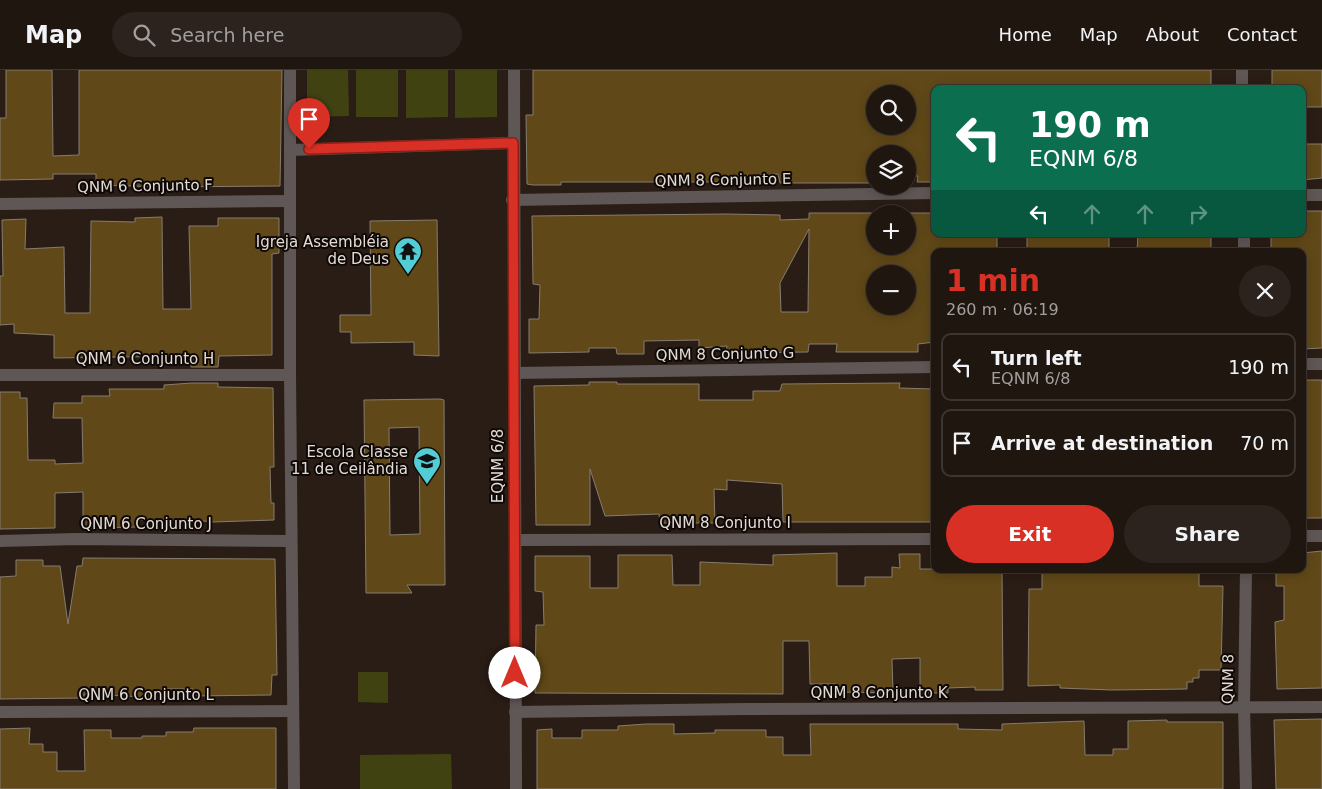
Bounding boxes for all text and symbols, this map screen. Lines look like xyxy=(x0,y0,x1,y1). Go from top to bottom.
search box xyxy=(112,12,462,57)
text: Map xyxy=(25,21,82,49)
icon: search xyxy=(130,21,158,49)
text: Search here xyxy=(170,24,284,46)
text: Home xyxy=(999,24,1052,45)
text: Map xyxy=(1080,24,1118,45)
text: About xyxy=(1146,24,1199,45)
text: Contact xyxy=(1227,24,1297,45)
map controls xyxy=(866,85,916,315)
button: search xyxy=(866,85,916,135)
pin xyxy=(288,98,330,149)
icon: arrive xyxy=(295,105,323,133)
icon: left xyxy=(946,105,1011,170)
text: 190 m xyxy=(1029,105,1151,145)
button: layers xyxy=(866,145,916,195)
text: EQNM 6/8 xyxy=(1029,146,1138,171)
street label: QNM 8 Conjunto E xyxy=(655,170,791,190)
street label: QNM 6 Conjunto F xyxy=(77,176,213,196)
icon: left xyxy=(1025,200,1053,228)
icon: ahead xyxy=(1078,200,1106,228)
icon: ahead xyxy=(1131,200,1159,228)
icon: right xyxy=(1184,200,1212,228)
button: + xyxy=(866,205,916,255)
place label: Igreja Assembléia de Deus xyxy=(256,233,389,268)
temple icon: Igreja Assembléia de Deus xyxy=(393,236,423,275)
text: 1 min xyxy=(946,263,1040,298)
button: − xyxy=(866,265,916,315)
button: close xyxy=(1239,265,1291,317)
text: 260 m · 06:19 xyxy=(946,300,1059,319)
street label: QNM 8 Conjunto G xyxy=(655,344,795,364)
text: Turn left xyxy=(991,347,1082,369)
street label: QNM 6 Conjunto H xyxy=(76,350,214,368)
icon: left xyxy=(948,353,976,381)
text: 190 m xyxy=(1228,356,1289,378)
text: EQNM 6/8 xyxy=(991,369,1070,388)
street label: EQNM 6/8 xyxy=(489,429,507,503)
icon: arrive xyxy=(948,429,976,457)
text: Arrive at destination xyxy=(991,432,1213,454)
text: 70 m xyxy=(1240,432,1289,454)
place label: Escola Classe 11 de Ceilândia xyxy=(291,443,408,478)
school or university icon: Escola Classe 11 de Ceilândia xyxy=(412,446,442,485)
button: Exit xyxy=(946,505,1114,563)
button: Share xyxy=(1124,505,1291,563)
street label: QNM 8 Conjunto I xyxy=(659,514,791,532)
street label: QNM 6 Conjunto J xyxy=(80,515,212,533)
position arrow xyxy=(488,646,540,698)
street label: QNM 8 xyxy=(1219,654,1237,704)
street label: QNM 8 Conjunto K xyxy=(810,684,949,702)
street label: QNM 6 Conjunto L xyxy=(78,686,214,704)

